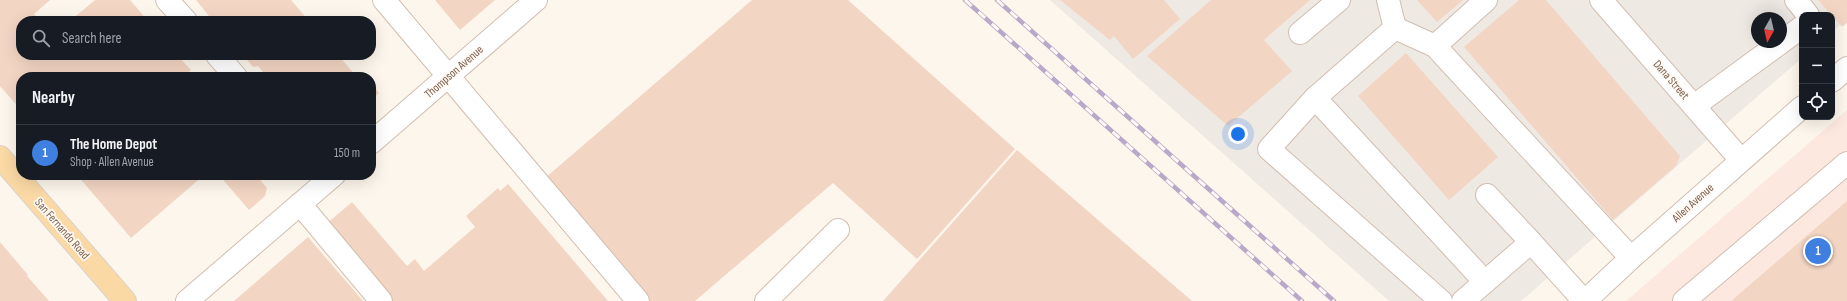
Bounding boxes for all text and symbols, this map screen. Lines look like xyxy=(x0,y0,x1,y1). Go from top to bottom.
north arrow xyxy=(1751,12,1787,48)
map controls xyxy=(1799,12,1835,120)
button: + xyxy=(1799,12,1835,48)
search box xyxy=(16,16,376,60)
icon: search xyxy=(30,27,52,49)
text: Search here xyxy=(62,29,122,48)
street label: Thompson Avenue xyxy=(421,42,487,102)
button: − xyxy=(1799,48,1835,84)
street label: Dana Street xyxy=(1650,57,1692,103)
button: locate xyxy=(1799,84,1835,120)
text: Nearby xyxy=(32,88,75,108)
your location xyxy=(1228,124,1248,144)
text: The Home Depot xyxy=(70,135,157,154)
text: 1 xyxy=(42,145,48,161)
text: 150 m xyxy=(334,145,360,161)
text: Shop · Allen Avenue xyxy=(70,154,154,170)
street label: Allen Avenue xyxy=(1668,180,1717,226)
street label: San Fernando Road xyxy=(31,195,93,263)
pin: 1 xyxy=(1805,236,1831,266)

